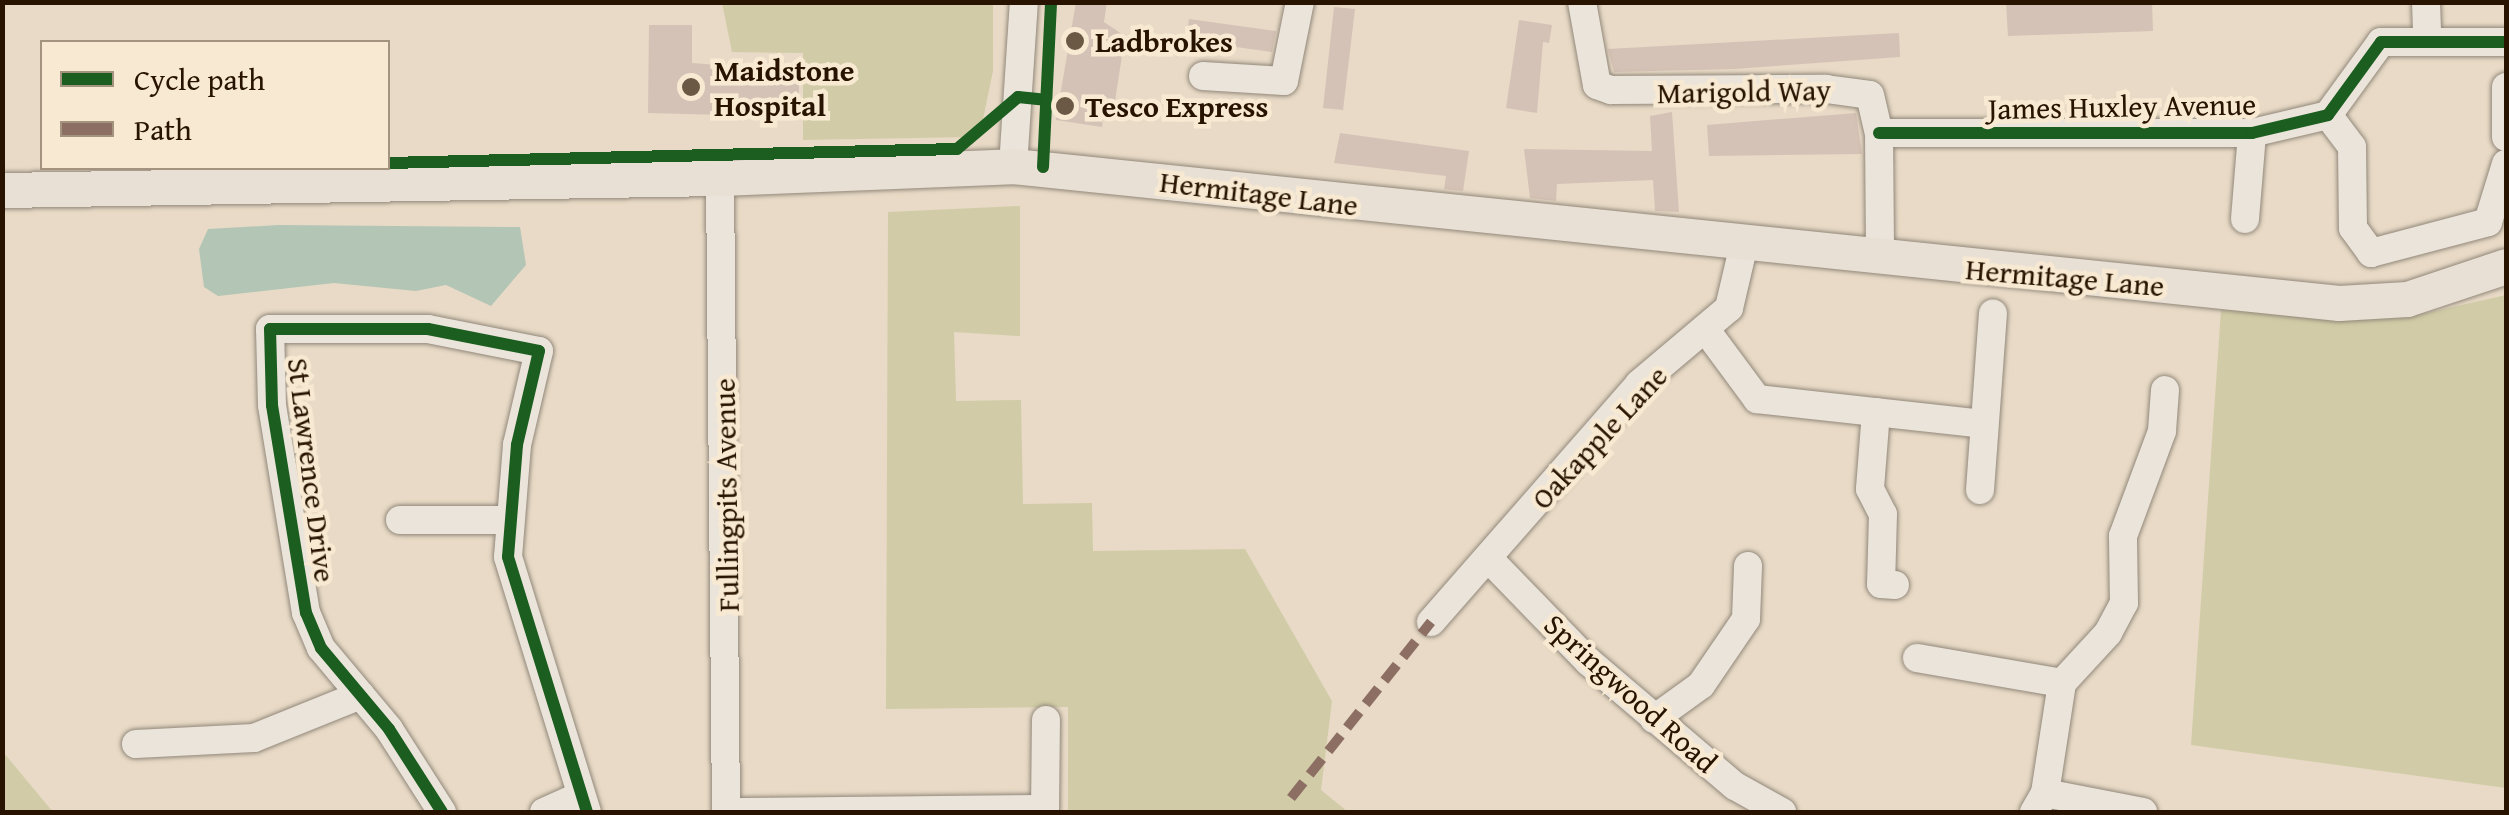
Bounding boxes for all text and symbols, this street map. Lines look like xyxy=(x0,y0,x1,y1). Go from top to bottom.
place label: Ladbrokes xyxy=(1095,23,1233,59)
marker: Ladbrokes xyxy=(1064,30,1086,52)
legend xyxy=(40,40,390,170)
place label: Maidstone Hospital xyxy=(714,52,854,122)
text: Cycle path xyxy=(134,57,265,101)
street label: Marigold Way xyxy=(1657,71,1831,111)
marker: Maidstone Hospital xyxy=(678,74,704,100)
street label: James Huxley Avenue xyxy=(1988,86,2256,126)
place label: Tesco Express xyxy=(1085,88,1268,124)
marker: Tesco Express xyxy=(1054,95,1076,117)
text: Path xyxy=(134,107,192,151)
street label: Hermitage Lane xyxy=(1158,163,1360,223)
street label: Hermitage Lane xyxy=(1964,250,2166,304)
street label: St Lawrence Drive xyxy=(280,356,344,584)
street label: Oakapple Lane xyxy=(1523,358,1675,516)
street label: Fullingpits Avenue xyxy=(706,378,746,612)
street label: Springwood Road xyxy=(1537,606,1725,780)

